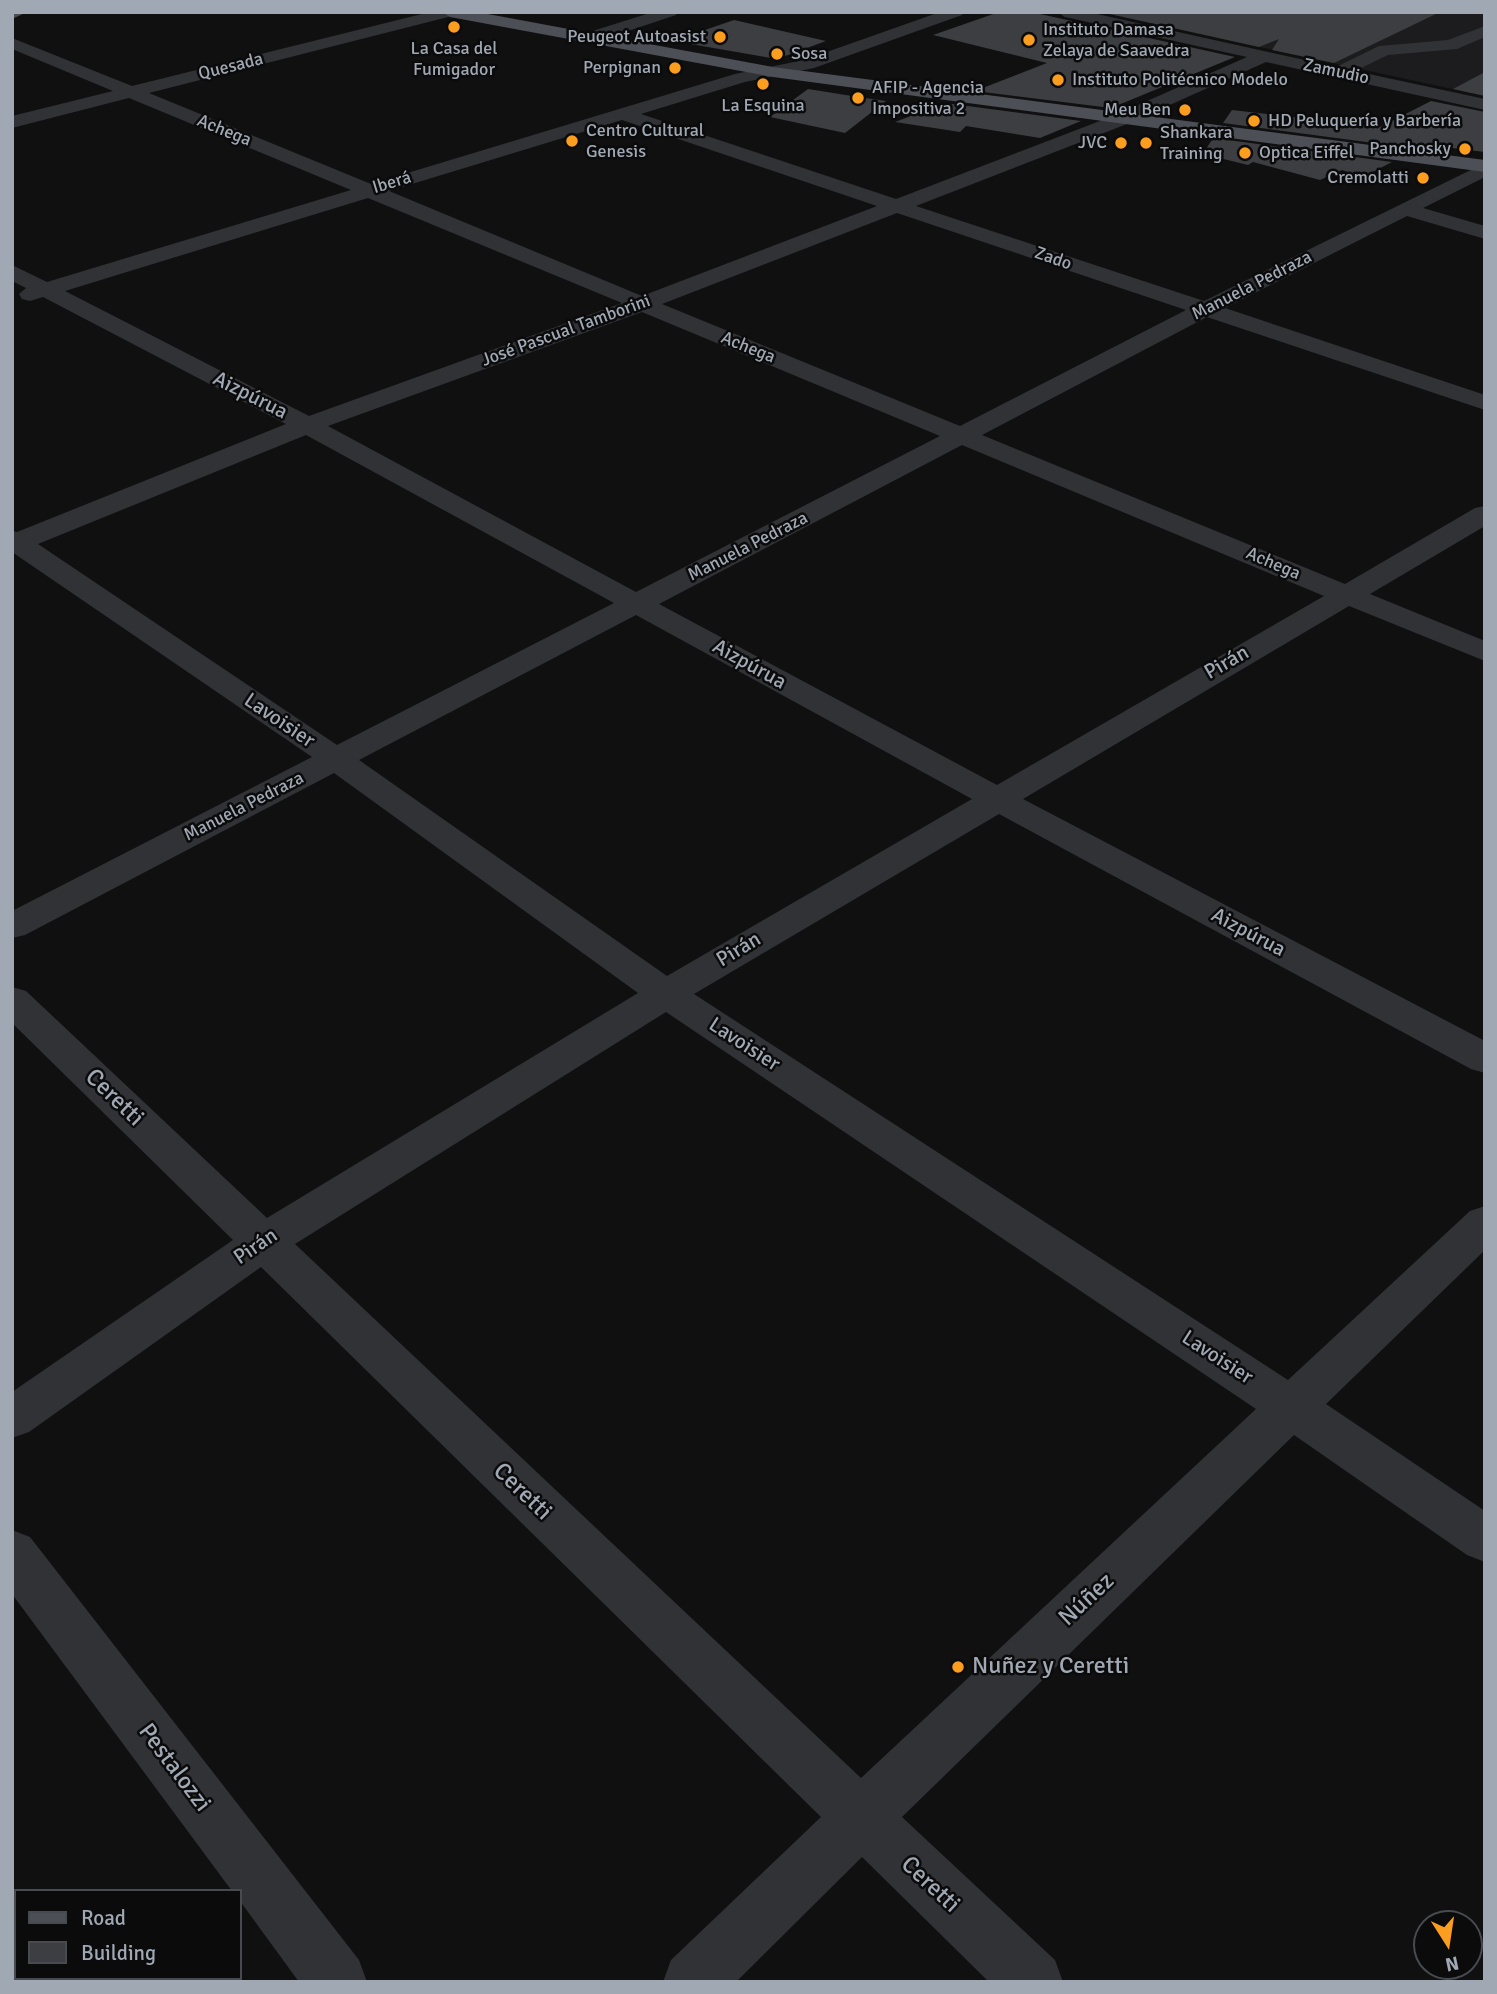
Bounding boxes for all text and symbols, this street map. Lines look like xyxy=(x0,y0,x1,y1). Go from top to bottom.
marker: La Casa del Fumigador xyxy=(446,19,462,35)
place label: Instituto Damasa Zelaya de Saavedra xyxy=(1043,19,1190,61)
place label: Peugeot Autoasist xyxy=(567,26,706,48)
marker: Peugeot Autoasist xyxy=(712,29,728,45)
marker: Instituto Damasa Zelaya de Saavedra xyxy=(1021,32,1037,48)
place label: La Casa del Fumigador xyxy=(411,38,497,80)
place label: Sosa xyxy=(791,43,827,65)
marker: Sosa xyxy=(769,46,785,62)
street label: Quesada xyxy=(196,49,266,85)
street label: Zamudio xyxy=(1301,54,1371,90)
place label: Perpignan xyxy=(583,57,661,79)
marker: Perpignan xyxy=(667,60,683,76)
place label: Instituto Politécnico Modelo xyxy=(1072,69,1288,91)
marker: Instituto Politécnico Modelo xyxy=(1050,72,1066,88)
marker: La Esquina xyxy=(755,76,771,92)
place label: AFIP - Agencia Impositiva 2 xyxy=(872,77,984,119)
marker: AFIP - Agencia Impositiva 2 xyxy=(850,90,866,106)
place label: La Esquina xyxy=(721,95,805,117)
place label: Meu Ben xyxy=(1104,99,1171,121)
marker: Meu Ben xyxy=(1177,102,1193,118)
street label: Achega xyxy=(194,110,254,152)
place label: HD Peluquería y Barbería xyxy=(1268,110,1461,132)
marker: HD Peluquería y Barbería xyxy=(1246,113,1262,129)
place label: Centro Cultural Genesis xyxy=(586,120,704,162)
place label: Shankara Training xyxy=(1160,122,1233,164)
place label: JVC xyxy=(1078,132,1107,154)
marker: Centro Cultural Genesis xyxy=(564,133,580,149)
marker: JVC xyxy=(1113,135,1129,151)
marker: Shankara Training xyxy=(1138,135,1154,151)
place label: Panchosky xyxy=(1369,138,1451,160)
marker: Panchosky xyxy=(1457,141,1473,157)
place label: Optica Eiffel xyxy=(1259,142,1354,164)
marker: Optica Eiffel xyxy=(1237,145,1253,161)
street label: Iberá xyxy=(370,167,414,199)
place label: Cremolatti xyxy=(1327,167,1409,189)
marker: Cremolatti xyxy=(1415,170,1431,186)
street label: Zado xyxy=(1032,243,1074,275)
street label: Manuela Pedraza xyxy=(1188,246,1316,326)
street label: José Pascual Tamborini xyxy=(479,290,653,372)
street label: Achega xyxy=(718,327,778,369)
street label: Aizpúrua xyxy=(208,367,292,425)
street label: Manuela Pedraza xyxy=(684,507,812,587)
street label: Achega xyxy=(1243,543,1303,585)
street label: Aizpúrua xyxy=(708,634,790,696)
street label: Pirán xyxy=(1200,640,1254,686)
street label: Lavoisier xyxy=(239,688,319,754)
street label: Manuela Pedraza xyxy=(180,767,308,847)
street label: Aizpúrua xyxy=(1207,903,1289,963)
street label: Pirán xyxy=(712,927,766,973)
street label: Lavoisier xyxy=(704,1013,784,1077)
street label: Ceretti xyxy=(79,1063,149,1133)
street label: Pirán xyxy=(229,1223,283,1271)
street label: Lavoisier xyxy=(1177,1326,1257,1390)
street label: Ceretti xyxy=(487,1457,557,1527)
street label: Núñez xyxy=(1053,1567,1121,1633)
place label: Nuñez y Ceretti xyxy=(972,1653,1129,1681)
marker: Nuñez y Ceretti xyxy=(950,1659,966,1675)
street label: Pestalozzi xyxy=(132,1718,216,1818)
street label: Ceretti xyxy=(895,1851,965,1919)
legend xyxy=(14,1889,242,1980)
text: Road xyxy=(81,1905,126,1931)
north arrow xyxy=(1413,1910,1483,1980)
text: Building xyxy=(81,1940,156,1966)
text: N xyxy=(1443,1950,1461,1977)

